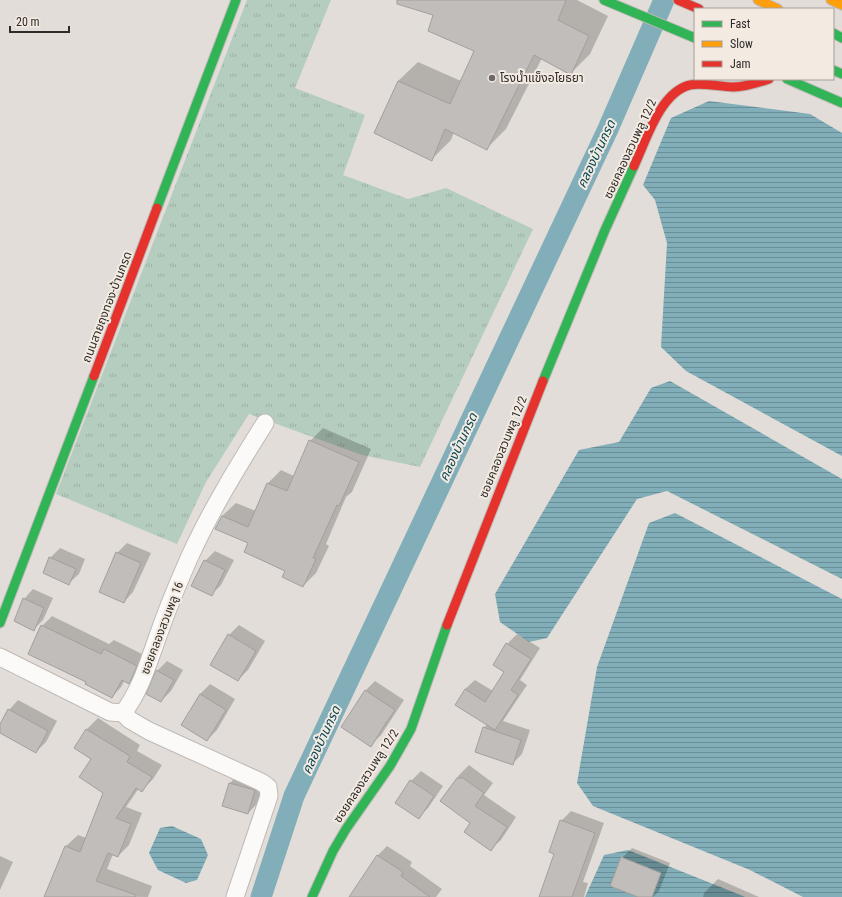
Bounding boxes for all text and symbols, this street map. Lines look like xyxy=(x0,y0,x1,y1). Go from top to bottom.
scale bar xyxy=(10,8,69,34)
legend xyxy=(694,8,834,80)
text: 20 m xyxy=(16,15,40,29)
text: Fast xyxy=(730,17,751,31)
text: Slow xyxy=(730,37,753,51)
text: Jam xyxy=(730,57,751,71)
place label: โรงน้ำแข็งอโยธยา xyxy=(500,69,584,85)
marker: โรงน้ำแข็งอโยธยา xyxy=(487,73,497,83)
street label: ซอยคลองสวนพลู 12/2 xyxy=(601,97,659,201)
water label: คลองบ้านกรด xyxy=(574,117,619,190)
street label: ถนนสายถุงทอง-บ้านกรด xyxy=(79,249,135,365)
street label: ซอยคลองสวนพลู 12/2 xyxy=(476,394,530,500)
water label: คลองบ้านกรด xyxy=(436,410,481,483)
street label: ซอยคลองสวนพลู 16 xyxy=(138,580,186,676)
water label: คลองบ้านกรด xyxy=(299,703,344,776)
street label: ซอยคลองสวนพลู 12/2 xyxy=(331,727,401,825)

